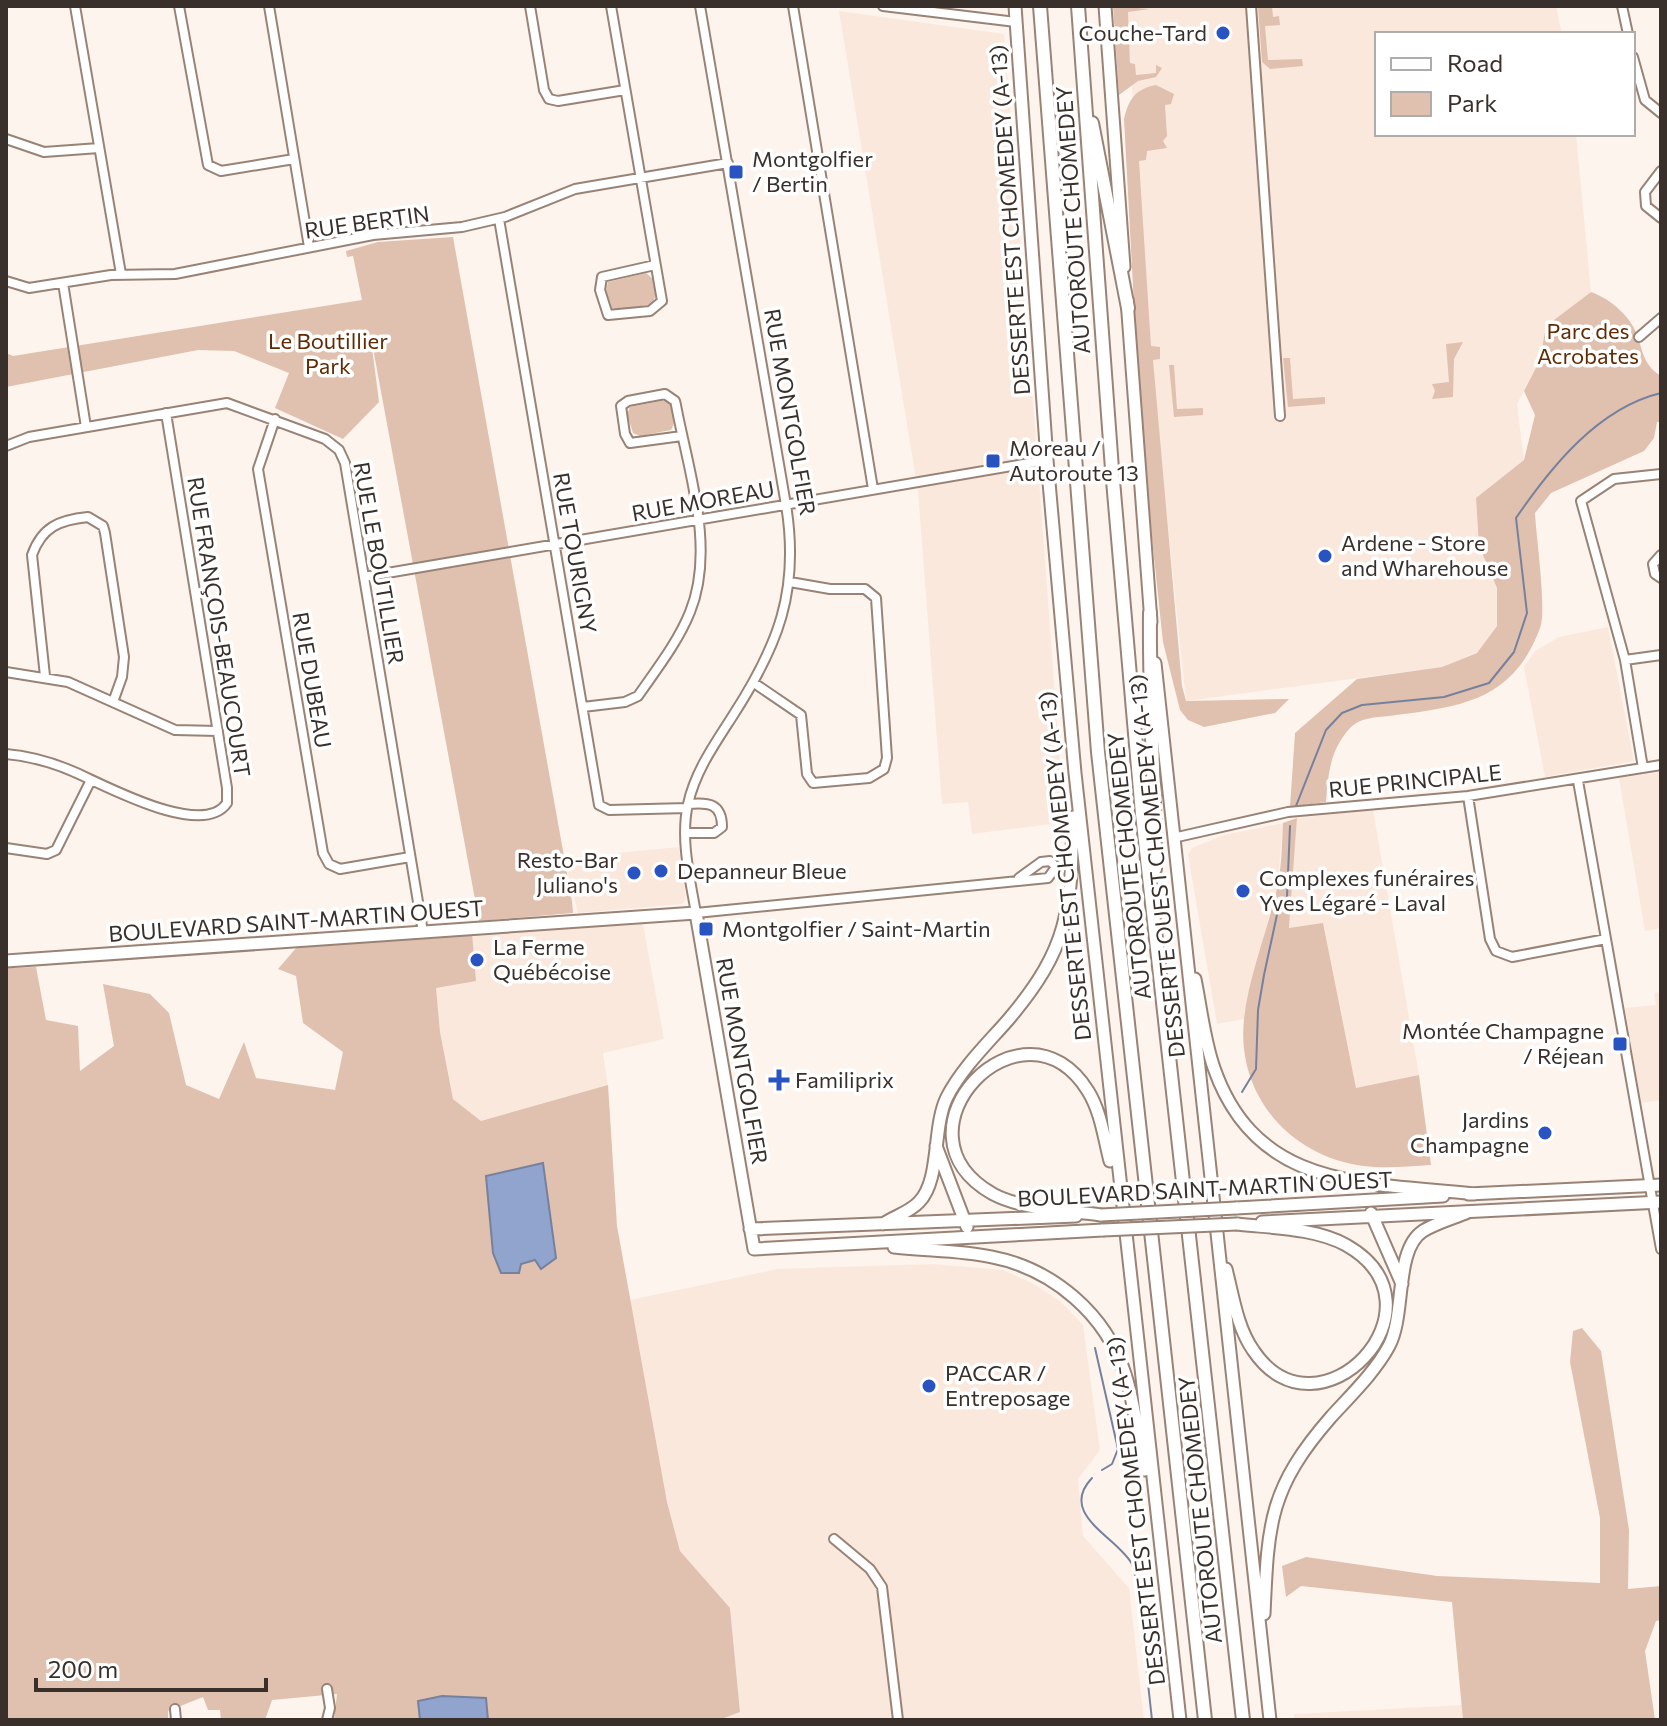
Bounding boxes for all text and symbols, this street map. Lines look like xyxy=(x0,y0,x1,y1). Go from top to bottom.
place label: Couche-Tard xyxy=(1079,19,1207,46)
marker: Couche-Tard xyxy=(1214,24,1232,42)
legend xyxy=(1375,32,1635,136)
street label: DESSERTE EST CHOMEDEY (A-13) xyxy=(984,44,1035,396)
text: Road xyxy=(1447,48,1503,77)
street label: AUTOROUTE CHOMEDEY xyxy=(1050,85,1095,355)
text: Park xyxy=(1447,88,1497,117)
place label: Montgolfier / Bertin xyxy=(752,145,873,197)
marker: Montgolfier / Bertin xyxy=(727,163,745,181)
street label: RUE BERTIN xyxy=(303,199,431,244)
street label: RUE MONTGOLFIER xyxy=(759,306,822,518)
park label: Parc des Acrobates xyxy=(1537,317,1639,369)
park label: Le Boutillier Park xyxy=(268,327,388,379)
place label: Moreau / Autoroute 13 xyxy=(1009,434,1139,486)
marker: Moreau / Autoroute 13 xyxy=(984,452,1002,470)
street label: RUE LE BOUTILLIER xyxy=(348,460,411,667)
street label: RUE TOURIGNY xyxy=(548,470,603,636)
street label: RUE FRANÇOIS-BEAUCOURT xyxy=(182,475,257,779)
street label: RUE MOREAU xyxy=(629,475,776,526)
place label: Ardene - Store and Wharehouse xyxy=(1341,529,1508,581)
marker: Ardene - Store and Wharehouse xyxy=(1316,547,1334,565)
street label: RUE DUBEAU xyxy=(287,610,338,750)
street label: DESSERTE OUEST CHOMEDEY (A-13) xyxy=(1123,673,1190,1059)
street label: DESSERTE EST CHOMEDEY (A-13) xyxy=(1033,690,1096,1042)
street label: AUTOROUTE CHOMEDEY xyxy=(1101,731,1156,1001)
street label: RUE PRINCIPALE xyxy=(1327,758,1503,803)
place label: Resto-Bar Juliano's xyxy=(517,846,618,898)
place label: Depanneur Bleue xyxy=(677,857,847,884)
marker: Depanneur Bleue xyxy=(652,862,670,880)
marker: Resto-Bar Juliano's xyxy=(625,864,643,882)
place label: Complexes funéraires Yves Légaré - Laval xyxy=(1259,864,1475,916)
marker: Complexes funéraires Yves Légaré - Laval xyxy=(1234,882,1252,900)
street label: BOULEVARD SAINT-MARTIN OUEST xyxy=(107,894,484,947)
place label: Montgolfier / Saint-Martin xyxy=(722,915,991,942)
marker: Montgolfier / Saint-Martin xyxy=(697,920,715,938)
place label: La Ferme Québécoise xyxy=(493,933,611,985)
marker: La Ferme Québécoise xyxy=(468,951,486,969)
street label: RUE MONTGOLFIER xyxy=(711,955,774,1167)
place label: Montée Champagne / Réjean xyxy=(1402,1017,1604,1069)
marker: Montée Champagne / Réjean xyxy=(1611,1035,1629,1053)
place label: Familiprix xyxy=(795,1066,894,1093)
marker: Familiprix xyxy=(770,1071,788,1089)
place label: Jardins Champagne xyxy=(1410,1106,1529,1158)
marker: Jardins Champagne xyxy=(1536,1124,1554,1142)
street label: BOULEVARD SAINT-MARTIN OUEST xyxy=(1016,1165,1393,1212)
street label: DESSERTE EST CHOMEDEY (A-13) xyxy=(1101,1335,1170,1687)
place label: PACCAR / Entreposage xyxy=(945,1359,1070,1411)
street label: AUTOROUTE CHOMEDEY xyxy=(1172,1375,1227,1645)
marker: PACCAR / Entreposage xyxy=(920,1377,938,1395)
scale bar xyxy=(36,1642,266,1692)
text: 200 m xyxy=(48,1654,118,1683)

